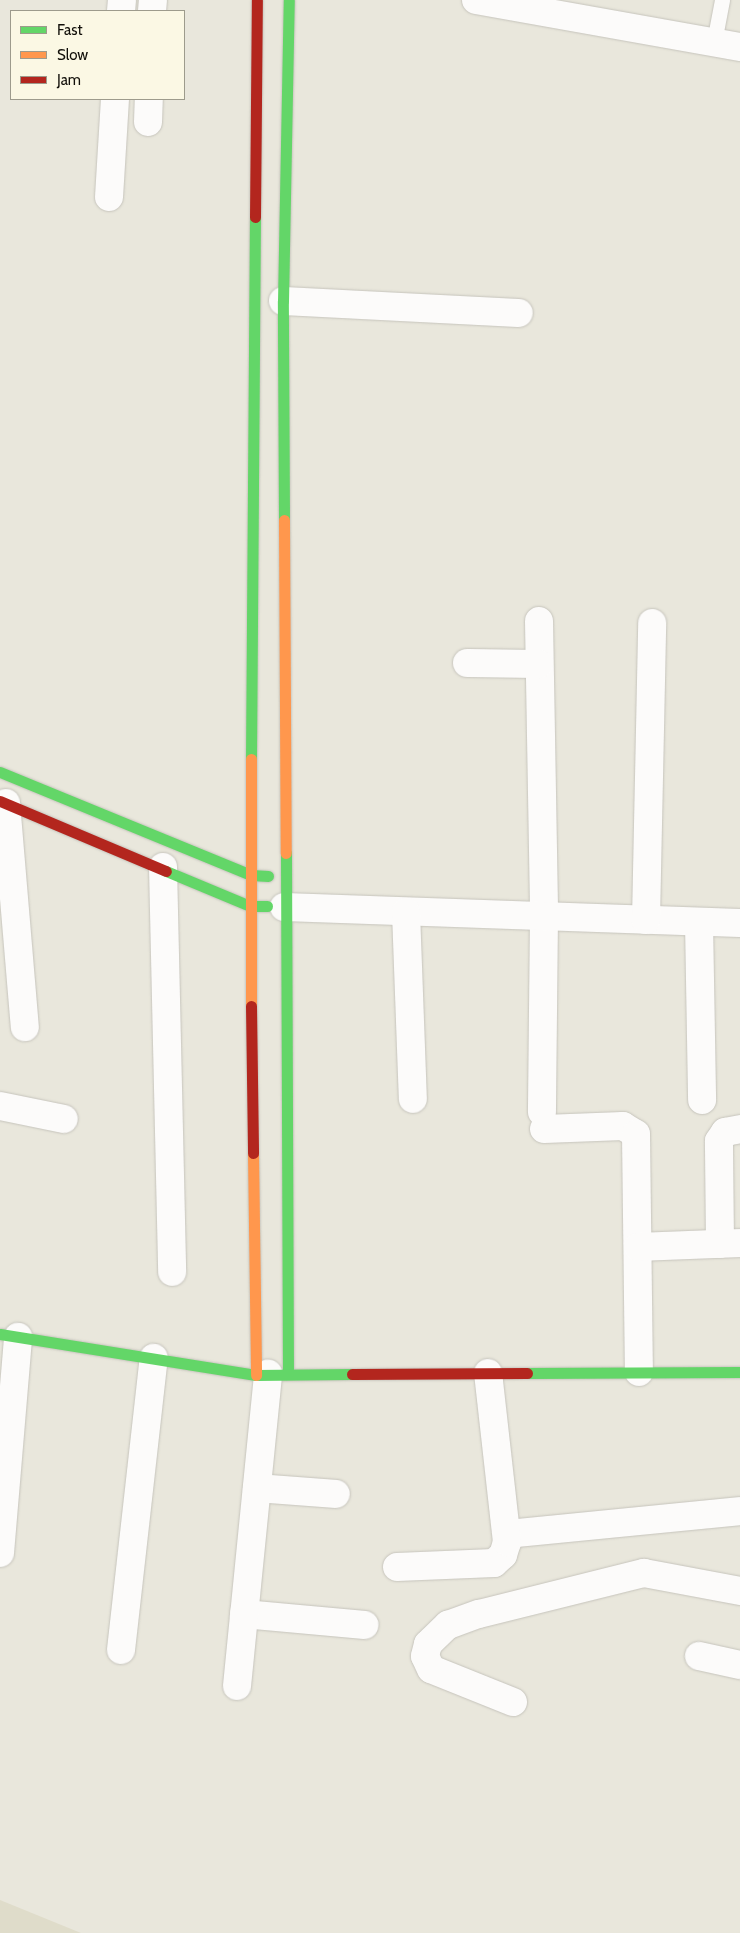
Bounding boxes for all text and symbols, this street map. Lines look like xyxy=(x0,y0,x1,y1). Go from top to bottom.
legend xyxy=(10,10,185,100)
text: Fast xyxy=(57,21,82,39)
text: Slow xyxy=(57,46,88,64)
text: Jam xyxy=(57,71,81,89)

